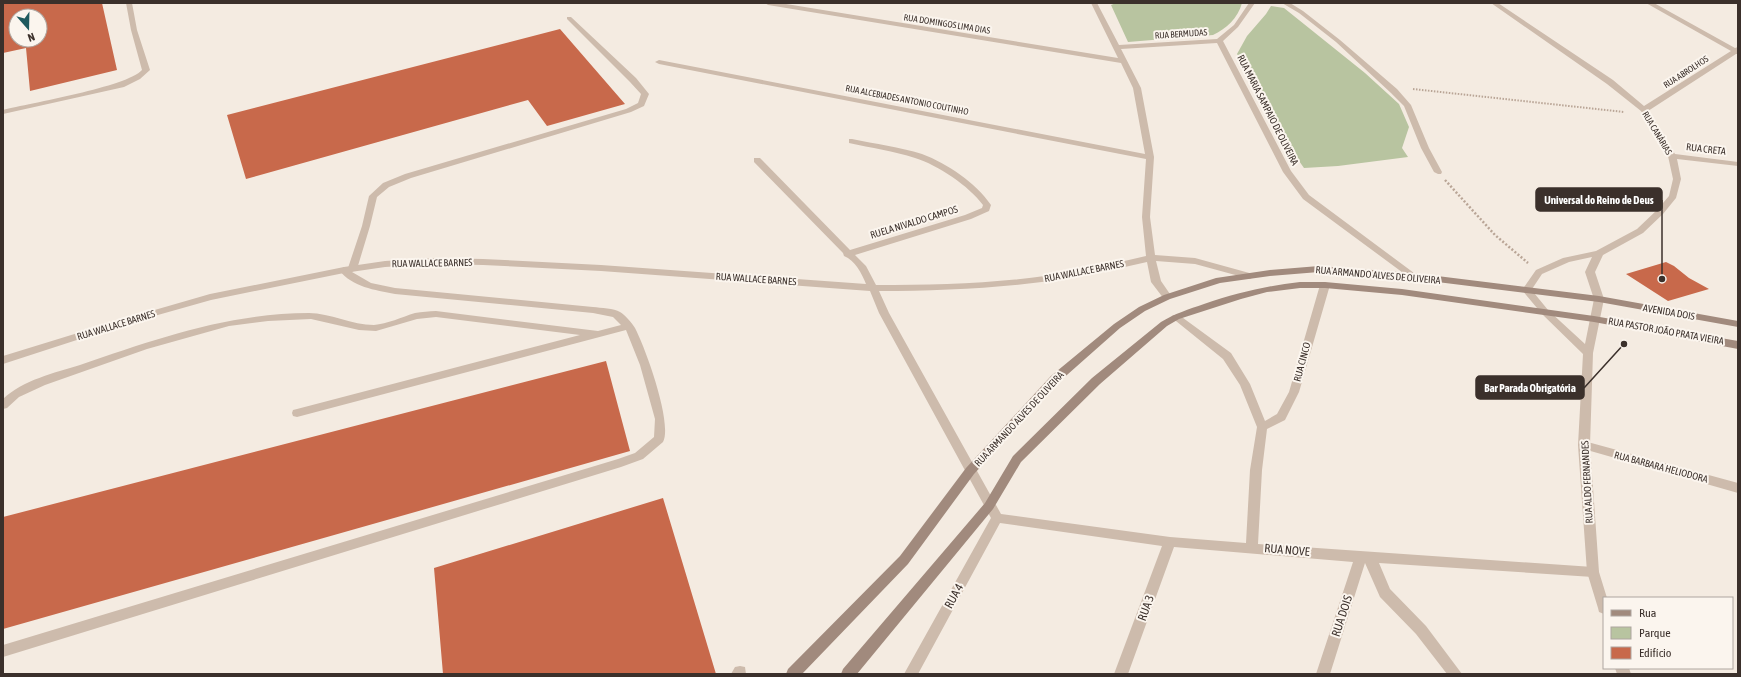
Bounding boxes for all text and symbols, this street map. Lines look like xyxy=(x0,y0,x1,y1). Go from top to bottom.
north arrow xyxy=(8,8,48,48)
street label: RUA DOMINGOS LIMA DIAS xyxy=(903,12,991,36)
street label: RUA BERMUDAS xyxy=(1154,27,1208,41)
text: N xyxy=(26,31,37,44)
street label: RUA MARIA SAMPAIO DE OLIVEIRA xyxy=(1235,53,1301,167)
street label: RUA ABROLHOS xyxy=(1662,54,1711,90)
street label: RUA ALCEBIADES ANTONIO COUTINHO xyxy=(845,83,969,117)
street label: RUA CANÁRIAS xyxy=(1640,110,1674,157)
street label: RUA CRETA xyxy=(1686,141,1727,157)
callout: Universal do Reino de Deus xyxy=(1536,188,1662,211)
text: Universal do Reino de Deus xyxy=(1544,194,1654,206)
street label: RUELA NIVALDO CAMPOS xyxy=(869,203,959,241)
street label: RUA WALLACE BARNES xyxy=(391,257,473,269)
street label: RUA WALLACE BARNES xyxy=(1043,258,1125,284)
street label: RUA ARMANDO ALVES DE OLIVEIRA xyxy=(1315,264,1441,286)
street label: RUA WALLACE BARNES xyxy=(715,271,797,287)
street label: AVENIDA DOIS xyxy=(1642,302,1696,322)
street label: RUA WALLACE BARNES xyxy=(76,308,156,342)
street label: RUA PASTOR JOÃO PRATA VIEIRA xyxy=(1607,315,1725,347)
street label: RUA CINCO xyxy=(1291,341,1313,383)
street label: RUA ARMANDO ALVES DE OLIVEIRA xyxy=(972,369,1066,469)
callout: Bar Parada Obrigatória xyxy=(1476,376,1584,399)
text: Bar Parada Obrigatória xyxy=(1484,382,1576,394)
street label: RUA ALDO FERNANDES xyxy=(1579,440,1595,524)
street label: RUA BARBARA HELIODORA xyxy=(1613,449,1709,485)
street label: RUA NOVE xyxy=(1264,541,1310,559)
street label: RUA 4 xyxy=(942,581,967,611)
street label: RUA 3 xyxy=(1135,593,1157,623)
street label: RUA DOIS xyxy=(1329,594,1355,638)
legend xyxy=(1603,597,1733,669)
text: Rua xyxy=(1639,606,1656,620)
text: Parque xyxy=(1639,626,1671,640)
text: Edifício xyxy=(1639,646,1672,660)

